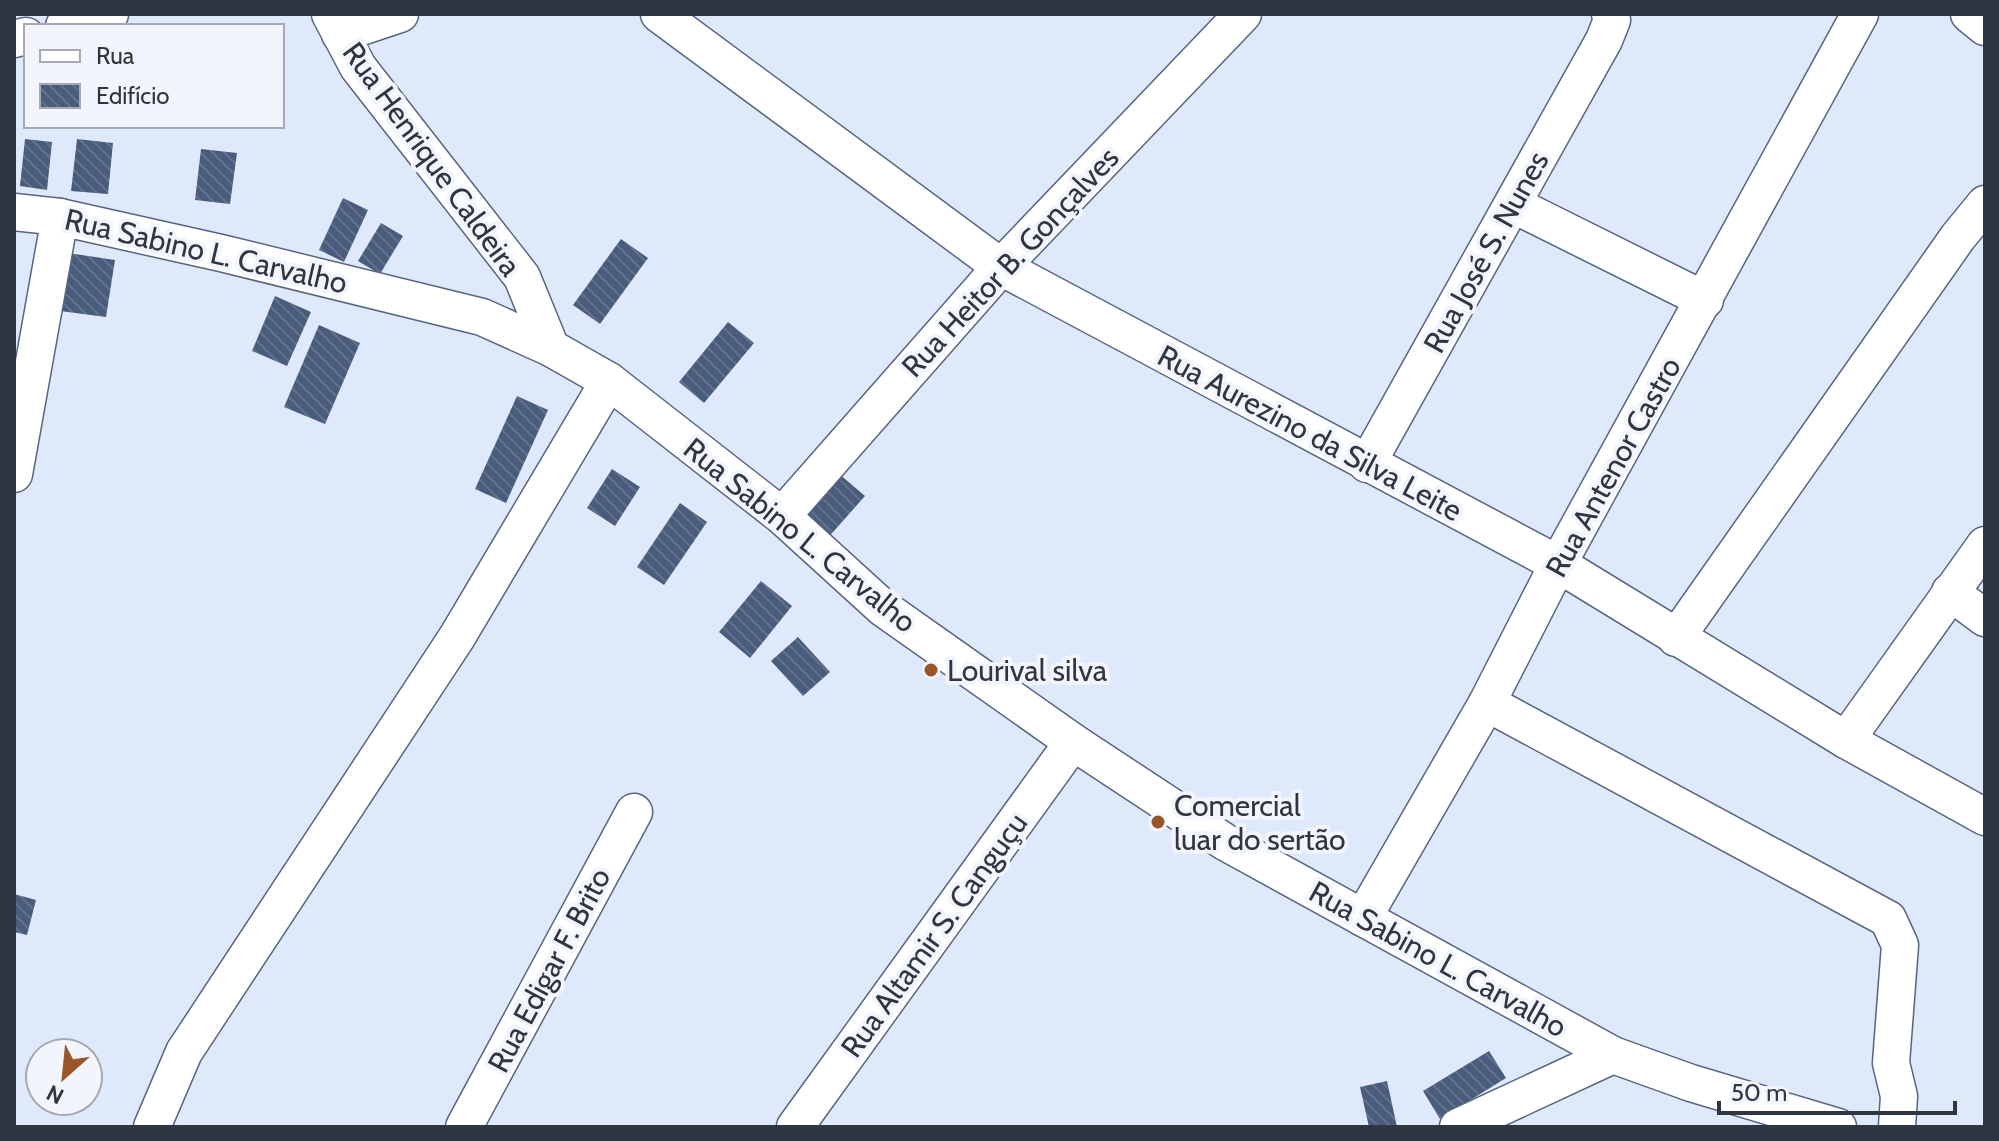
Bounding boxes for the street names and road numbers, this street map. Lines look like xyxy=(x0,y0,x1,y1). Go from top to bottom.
street label: Rua Henrique Caldeira xyxy=(335,35,530,284)
street label: Rua Heitor B. Gonçalves xyxy=(894,139,1126,385)
street label: Rua José S. Nunes xyxy=(1415,145,1557,359)
street label: Rua Sabino L. Carvalho xyxy=(61,200,351,302)
street label: Rua Aurezino da Silva Leite xyxy=(1152,337,1468,529)
street label: Rua Antenor Castro xyxy=(1537,351,1689,583)
street label: Rua Sabino L. Carvalho xyxy=(676,430,924,640)
street label: Rua Altamir S. Canguçu xyxy=(833,805,1035,1065)
street label: Rua Edigar F. Brito xyxy=(480,862,618,1078)
street label: Rua Sabino L. Carvalho xyxy=(1303,873,1573,1045)

